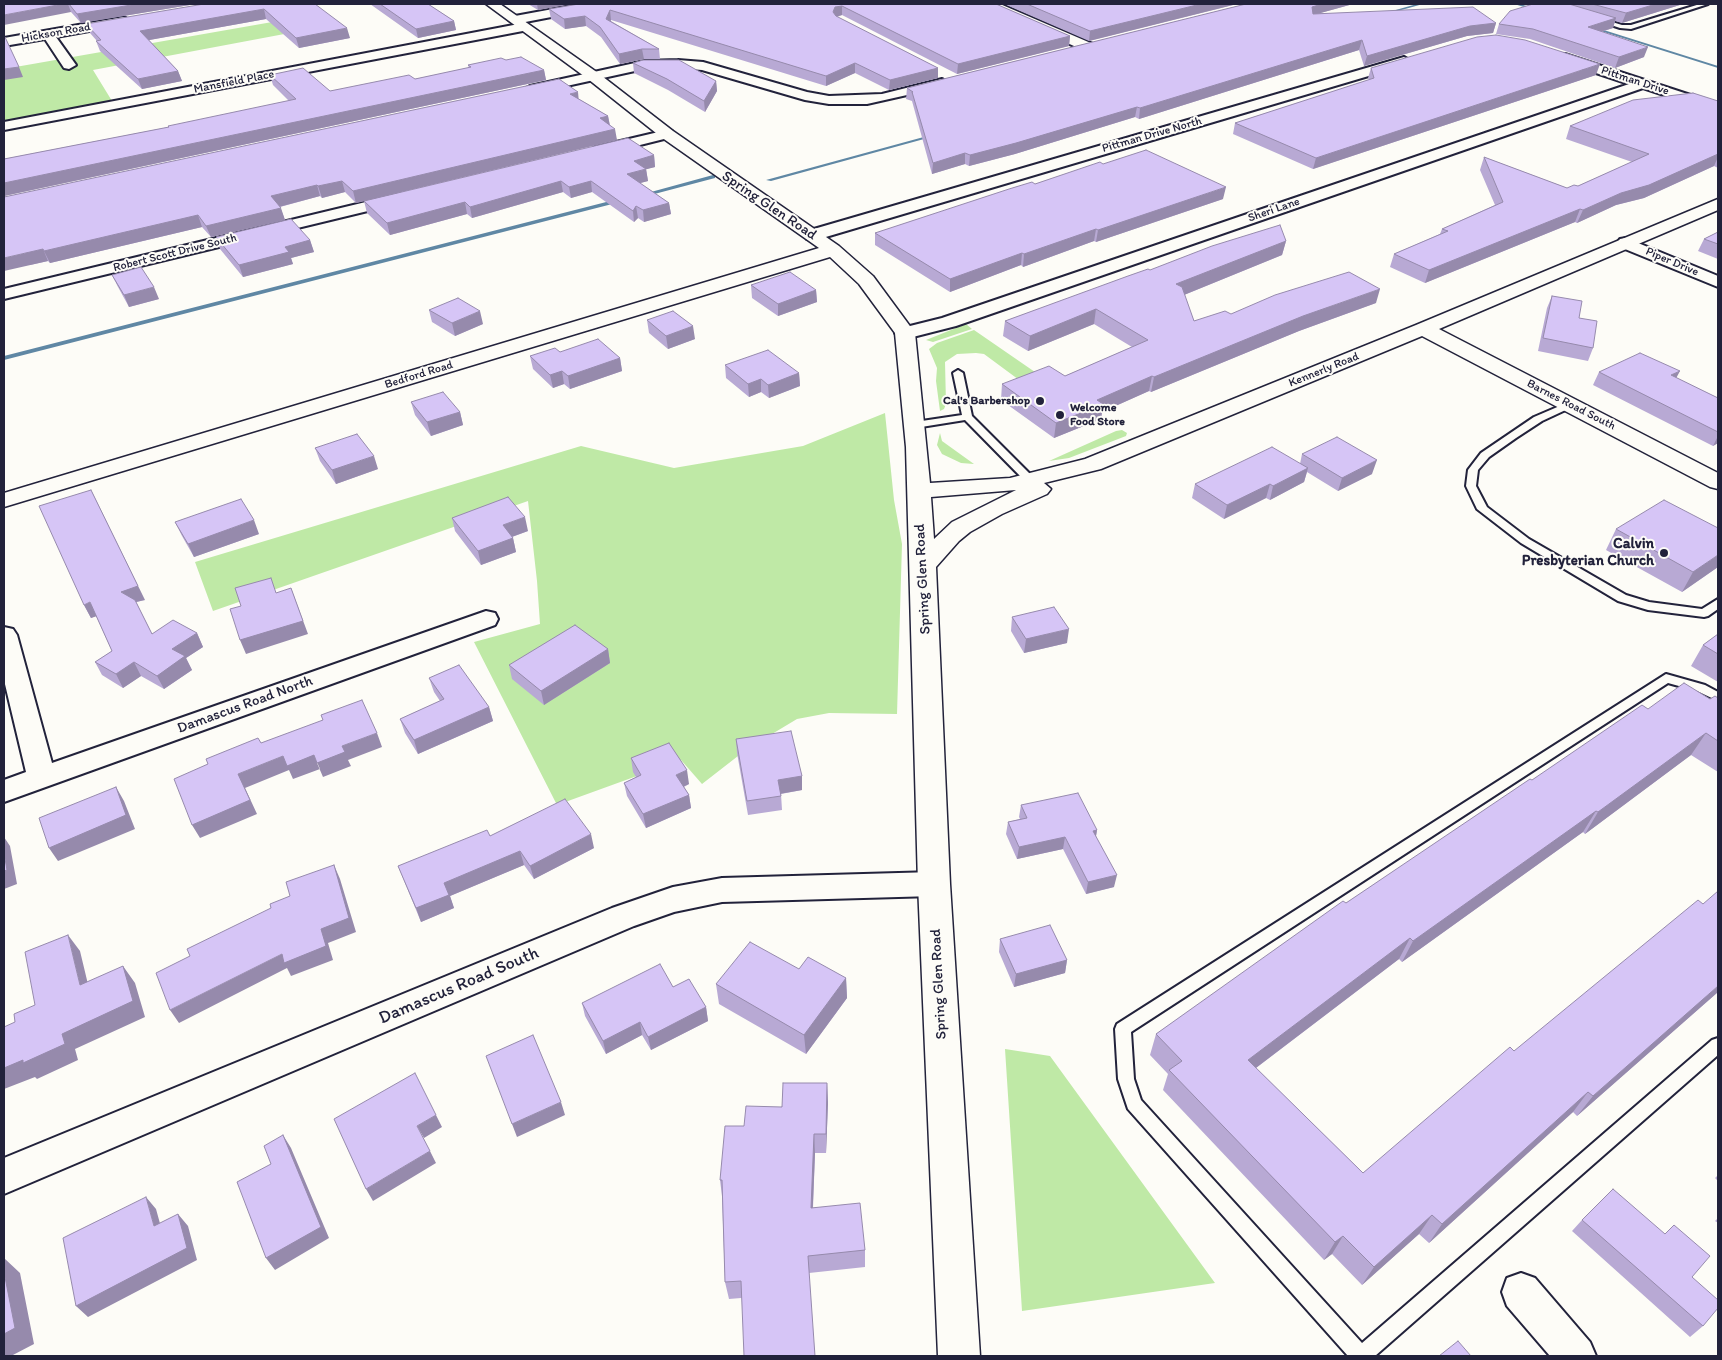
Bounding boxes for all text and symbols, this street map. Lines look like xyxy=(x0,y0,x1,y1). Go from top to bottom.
street label: Hickson Road xyxy=(20,20,92,46)
street label: Pittman Drive xyxy=(1599,63,1671,99)
street label: Mansfield Place xyxy=(193,67,275,97)
street label: Pittman Drive North xyxy=(1100,114,1204,156)
street label: Spring Glen Road xyxy=(718,168,820,244)
street label: Sheri Lane xyxy=(1246,194,1302,226)
street label: Robert Scott Drive South xyxy=(112,231,238,275)
street label: Piper Drive xyxy=(1643,244,1701,280)
street label: Kennerly Road xyxy=(1287,349,1361,391)
street label: Bedford Road xyxy=(383,358,455,392)
street label: Barnes Road South xyxy=(1524,376,1618,434)
place label: Cal's Barbershop xyxy=(943,394,1030,408)
marker: Cal's Barbershop xyxy=(1034,395,1046,407)
place label: Welcome Food Store xyxy=(1070,401,1125,429)
marker: Welcome Food Store xyxy=(1054,409,1066,421)
street label: Spring Glen Road xyxy=(911,523,935,635)
place label: Calvin Presbyterian Church xyxy=(1522,535,1654,570)
marker: Calvin Presbyterian Church xyxy=(1658,547,1670,559)
street label: Damascus Road North xyxy=(175,672,315,738)
street label: Spring Glen Road xyxy=(927,928,951,1040)
street label: Damascus Road South xyxy=(376,943,542,1029)

